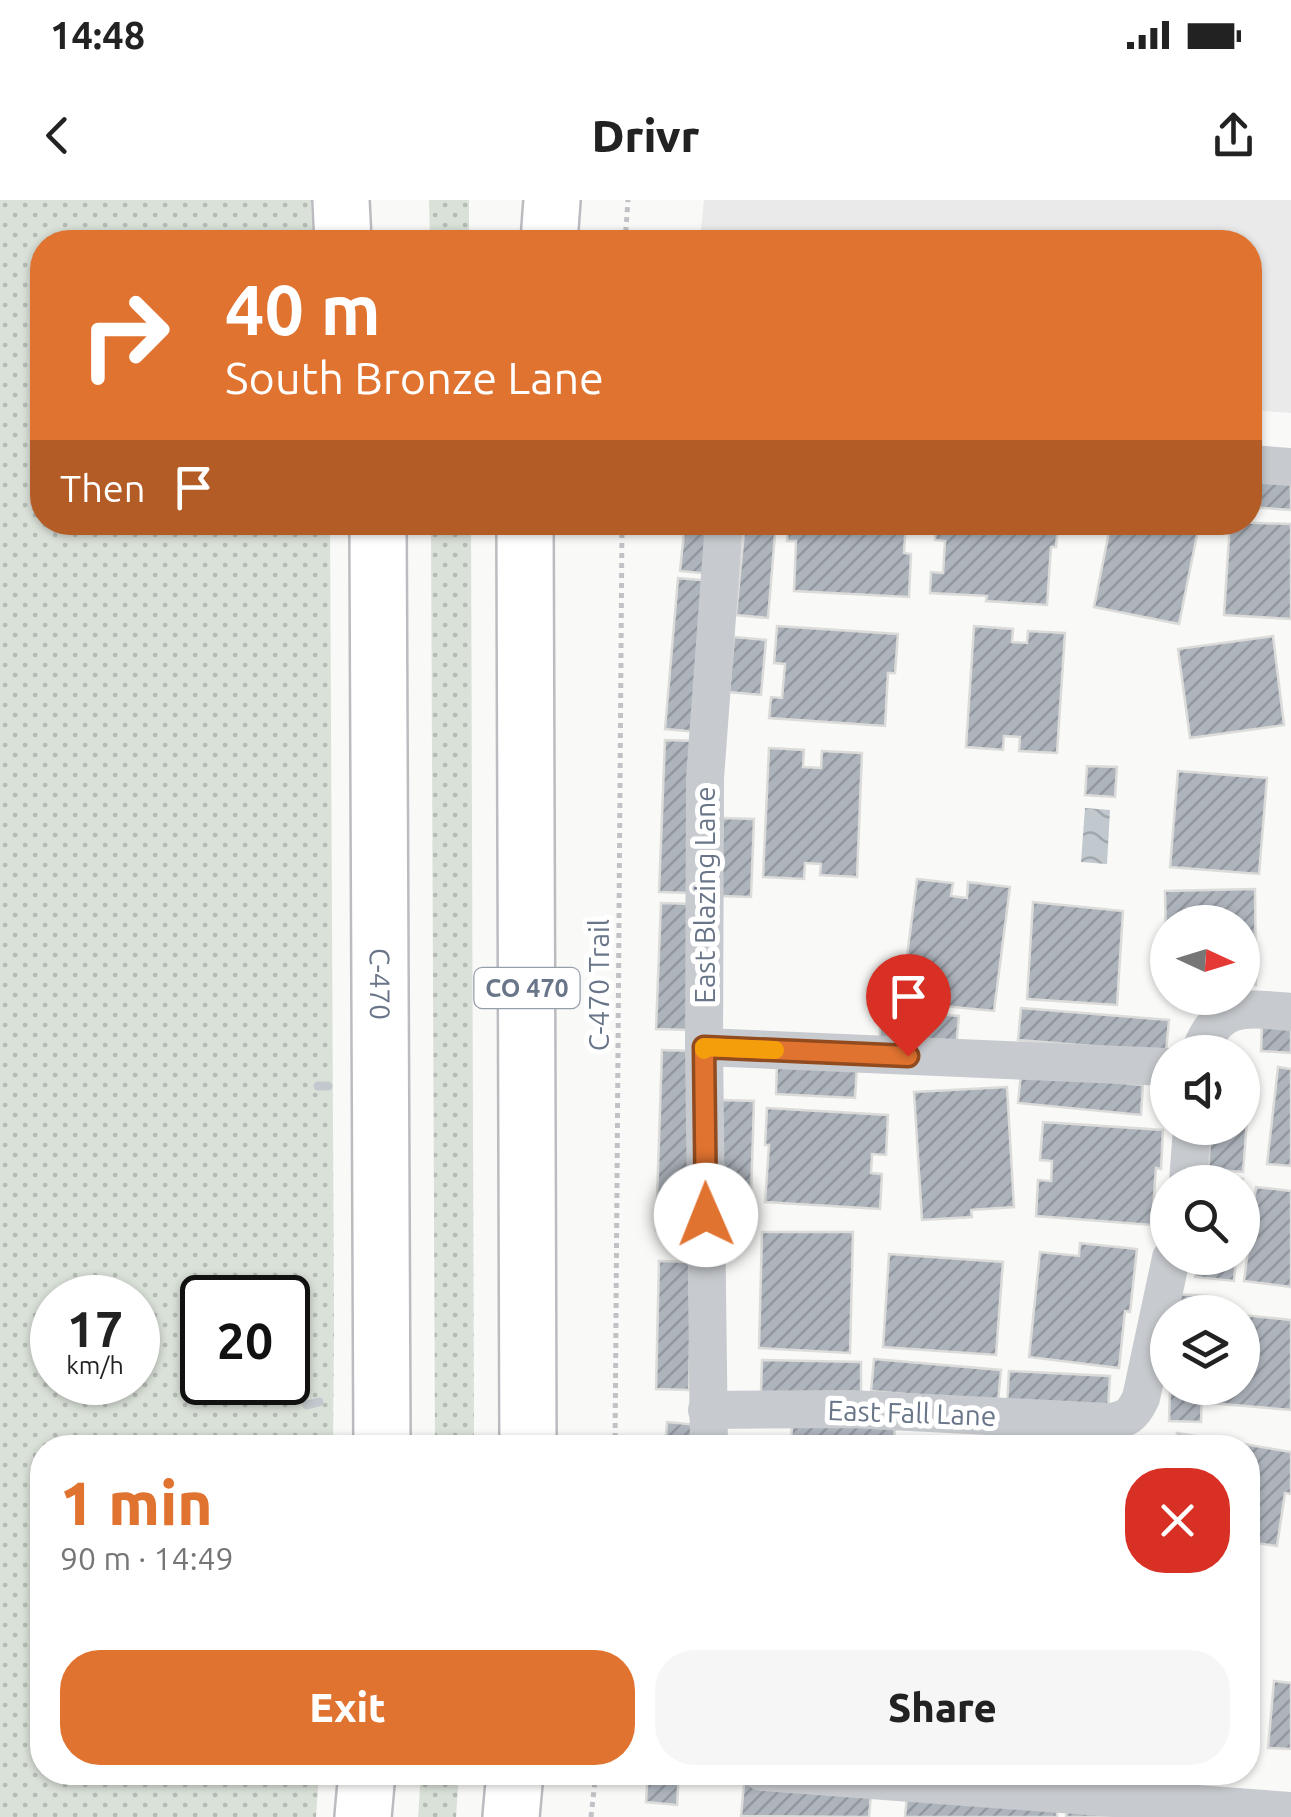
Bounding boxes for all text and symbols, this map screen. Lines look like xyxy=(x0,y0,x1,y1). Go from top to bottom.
text: 14:48 xyxy=(50,14,145,56)
icon: back xyxy=(30,108,85,163)
icon: share xyxy=(1206,108,1261,163)
text: Drivr xyxy=(591,110,700,161)
icon: right xyxy=(60,270,190,400)
text: 40 m xyxy=(225,270,381,348)
text: South Bronze Lane xyxy=(225,352,604,403)
icon: arrive xyxy=(166,460,221,515)
text: Then xyxy=(60,467,146,509)
street label: East Blazing Lane xyxy=(689,786,720,1004)
north arrow xyxy=(1150,905,1260,1015)
map controls xyxy=(1150,905,1260,1405)
street label: C-470 Trail xyxy=(583,919,614,1051)
street label: C-470 xyxy=(365,948,396,1020)
pin xyxy=(866,954,951,1057)
road number: CO 470 xyxy=(474,968,580,1008)
icon: arrive xyxy=(881,969,936,1024)
button: sound xyxy=(1150,1035,1260,1145)
position arrow xyxy=(654,1163,758,1267)
button: search xyxy=(1150,1165,1260,1275)
speed limit sign: 20 xyxy=(180,1275,310,1405)
button: layers xyxy=(1150,1295,1260,1405)
text: 17 xyxy=(67,1300,123,1356)
text: km/h xyxy=(66,1351,124,1379)
street label: East Fall Lane xyxy=(827,1394,997,1431)
button: close xyxy=(1125,1468,1230,1573)
text: 1 min xyxy=(60,1469,213,1536)
text: 90 m · 14:49 xyxy=(60,1540,234,1576)
button: Exit xyxy=(60,1650,635,1765)
button: Share xyxy=(655,1650,1230,1765)

